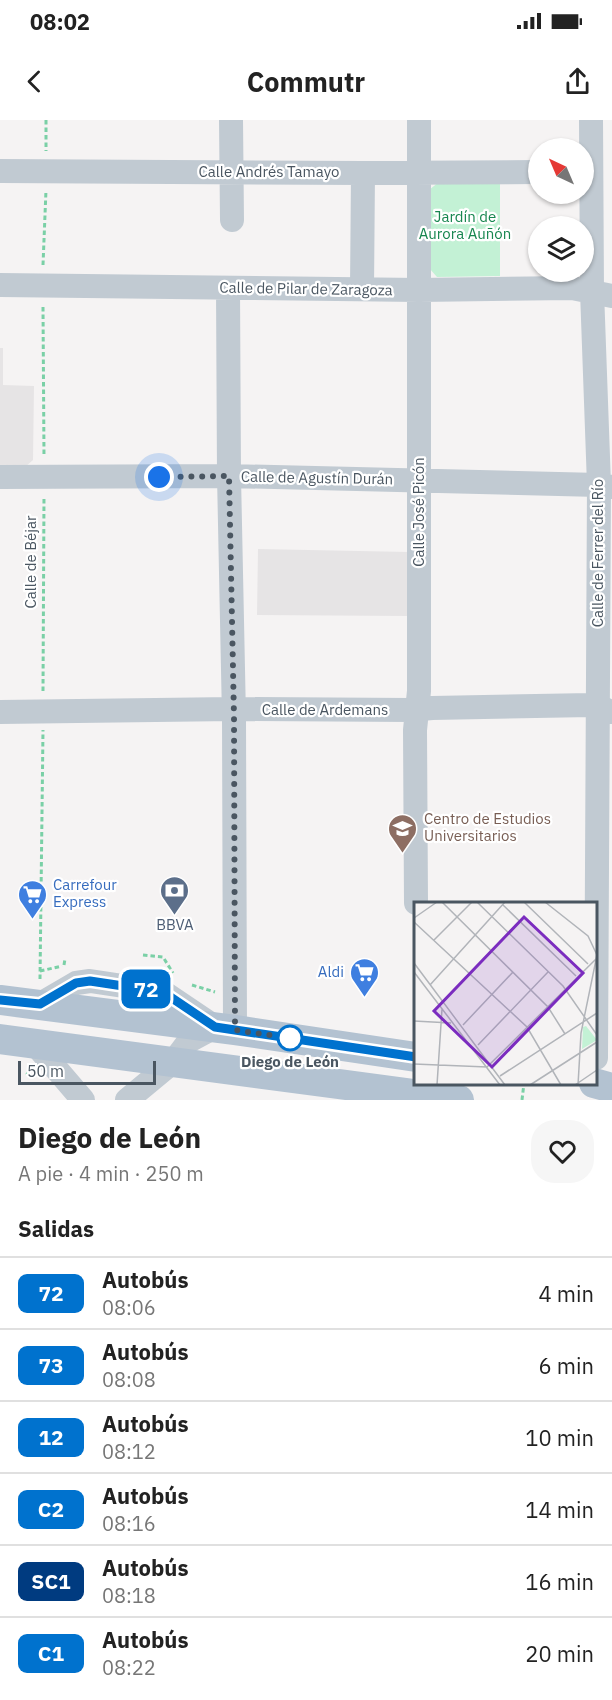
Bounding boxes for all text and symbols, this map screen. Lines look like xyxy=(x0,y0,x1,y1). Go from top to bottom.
text: 08:02 xyxy=(30,7,90,36)
text: Commutr xyxy=(247,64,365,99)
icon: back xyxy=(18,65,51,98)
icon: share xyxy=(561,65,594,98)
north arrow xyxy=(528,138,594,204)
map controls xyxy=(528,138,594,282)
street label: Calle Andrés Tamayo xyxy=(199,162,339,181)
park label: Jardín de Aurora Auñón xyxy=(419,207,511,243)
button: layers xyxy=(528,216,594,282)
street label: Calle de Pilar de Zaragoza xyxy=(219,277,393,300)
street label: Calle José Picón xyxy=(409,457,428,567)
your location xyxy=(144,462,174,492)
street label: Calle de Agustín Durán xyxy=(241,467,393,488)
street label: Calle de Ferrer del Río xyxy=(588,479,607,627)
street label: Calle de Béjar xyxy=(21,515,40,608)
street label: Calle de Ardemans xyxy=(262,700,388,719)
place label: Centro de Estudios Universitarios xyxy=(424,809,551,845)
school or university icon: Centro de Estudios Universitarios xyxy=(387,812,419,854)
bank icon: BBVA xyxy=(159,874,191,916)
place label: Carrefour Express xyxy=(53,875,117,911)
supermarket icon: Carrefour Express xyxy=(16,878,48,920)
inset map xyxy=(414,902,597,1085)
place label: BBVA xyxy=(156,915,194,934)
supermarket icon: Aldi xyxy=(349,956,381,998)
place label: Aldi xyxy=(318,962,344,981)
line badge: 72 xyxy=(119,970,173,1008)
text: 72 xyxy=(133,975,159,1003)
marker: Diego de León xyxy=(277,1025,303,1051)
place label: Diego de León xyxy=(241,1052,339,1071)
scale bar xyxy=(18,1058,156,1085)
text: 50 m xyxy=(27,1061,64,1081)
text: Diego de León xyxy=(18,1119,201,1156)
button: heart xyxy=(531,1120,594,1183)
text: A pie · 4 min · 250 m xyxy=(18,1160,204,1187)
text: Salidas xyxy=(18,1214,94,1243)
text: Autobús xyxy=(102,1265,189,1294)
text: 72 xyxy=(38,1279,64,1307)
text: 4 min xyxy=(538,1279,594,1308)
text: 08:06 xyxy=(102,1294,156,1321)
text: Autobús xyxy=(102,1337,189,1366)
text: 73 xyxy=(38,1351,64,1379)
text: 6 min xyxy=(538,1351,594,1380)
text: 08:08 xyxy=(102,1366,156,1393)
text: Autobús xyxy=(102,1409,189,1438)
text: 12 xyxy=(38,1423,64,1451)
text: 10 min xyxy=(525,1423,594,1452)
text: 08:12 xyxy=(102,1438,156,1465)
text: Autobús xyxy=(102,1481,189,1510)
text: C2 xyxy=(38,1495,64,1523)
text: 14 min xyxy=(525,1495,594,1524)
text: 08:16 xyxy=(102,1510,156,1537)
text: Autobús xyxy=(102,1553,189,1582)
text: SC1 xyxy=(31,1567,71,1595)
text: 16 min xyxy=(525,1567,594,1596)
text: 08:18 xyxy=(102,1582,156,1609)
text: Autobús xyxy=(102,1625,189,1654)
text: C1 xyxy=(38,1639,64,1667)
text: 20 min xyxy=(525,1639,594,1668)
text: 08:22 xyxy=(102,1654,156,1681)

